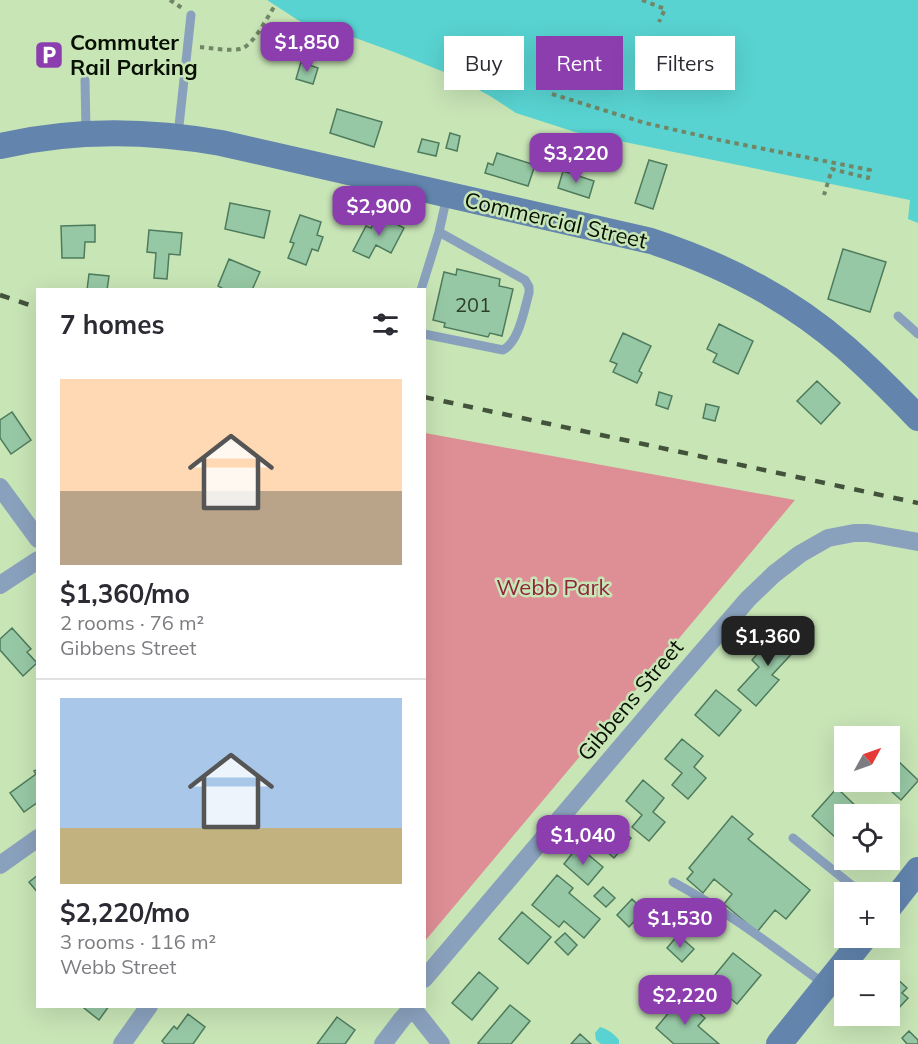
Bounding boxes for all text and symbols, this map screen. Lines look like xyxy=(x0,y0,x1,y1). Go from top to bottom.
pin: $1,850 xyxy=(258,22,356,73)
place label: Commuter Rail Parking xyxy=(70,28,198,81)
text: $1,850 xyxy=(275,29,339,54)
chip: Buy xyxy=(444,36,524,90)
chip: Rent xyxy=(536,36,623,90)
chip: Filters xyxy=(635,36,735,90)
parking icon: Commuter Rail Parking xyxy=(33,39,65,71)
pin: $3,220 xyxy=(527,133,625,184)
text: $3,220 xyxy=(544,140,608,165)
street label: Commercial Street xyxy=(462,185,650,255)
pin: $2,900 xyxy=(330,186,428,237)
text: $2,900 xyxy=(347,193,411,218)
house number: 201 xyxy=(455,292,491,317)
text: 7 homes xyxy=(60,308,164,341)
icon: filters xyxy=(369,308,402,341)
icon: home xyxy=(177,418,285,526)
park label: Webb Park xyxy=(496,573,610,601)
text: $1,360/mo xyxy=(60,577,190,610)
text: 2 rooms · 76 m² xyxy=(60,610,204,635)
pin: $1,360 xyxy=(719,616,817,667)
text: $1,360 xyxy=(736,623,800,648)
street label: Gibbens Street xyxy=(571,633,689,766)
text: Gibbens Street xyxy=(60,635,196,660)
north arrow xyxy=(834,726,900,792)
map controls xyxy=(834,726,900,1026)
icon: home xyxy=(177,737,285,845)
button: locate xyxy=(834,804,900,870)
pin: $1,040 xyxy=(534,815,632,866)
text: $1,040 xyxy=(551,822,615,847)
button: + xyxy=(834,882,900,948)
text: $2,220/mo xyxy=(60,896,190,929)
pin: $1,530 xyxy=(631,898,729,949)
text: $1,530 xyxy=(648,905,712,930)
text: 3 rooms · 116 m² xyxy=(60,929,216,954)
text: Webb Street xyxy=(60,954,176,979)
button: − xyxy=(834,960,900,1026)
pin: $2,220 xyxy=(636,975,734,1026)
text: $2,220 xyxy=(653,982,717,1007)

